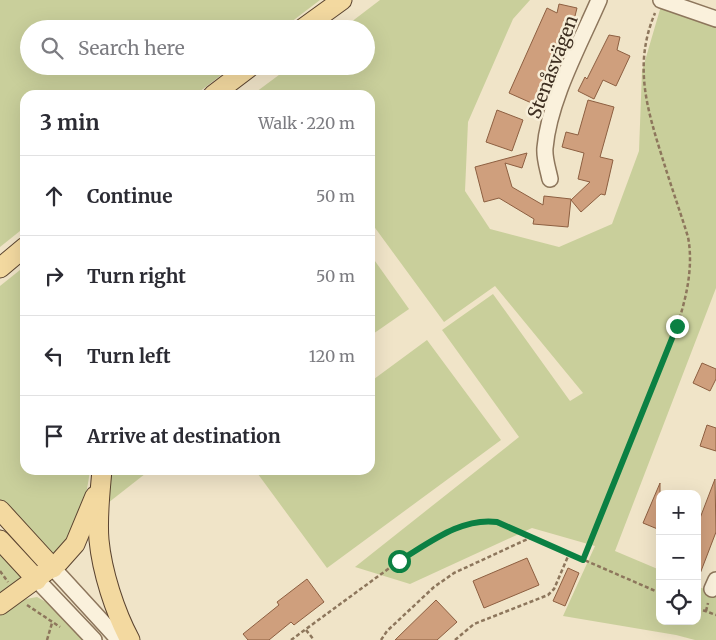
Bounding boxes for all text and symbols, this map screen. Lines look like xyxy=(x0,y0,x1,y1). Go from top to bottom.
street label: Stenåsvägen xyxy=(522,12,583,122)
search box xyxy=(20,20,375,75)
icon: search xyxy=(38,34,66,62)
text: Search here xyxy=(78,36,185,60)
text: 3 min xyxy=(40,109,99,136)
text: Walk · 220 m xyxy=(258,113,355,133)
icon: ahead xyxy=(40,182,68,210)
text: Continue xyxy=(87,184,173,208)
text: 50 m xyxy=(316,186,355,206)
icon: right xyxy=(40,262,68,290)
text: Turn right xyxy=(87,264,186,288)
text: 50 m xyxy=(316,266,355,286)
route end xyxy=(666,315,689,338)
icon: left xyxy=(40,342,68,370)
text: Turn left xyxy=(87,344,171,368)
text: 120 m xyxy=(309,346,355,366)
icon: arrive xyxy=(40,422,68,450)
text: Arrive at destination xyxy=(87,424,281,448)
map controls xyxy=(656,490,701,625)
button: + xyxy=(656,490,701,535)
button: − xyxy=(656,535,701,580)
route start xyxy=(388,550,411,573)
button: locate xyxy=(656,580,701,625)

